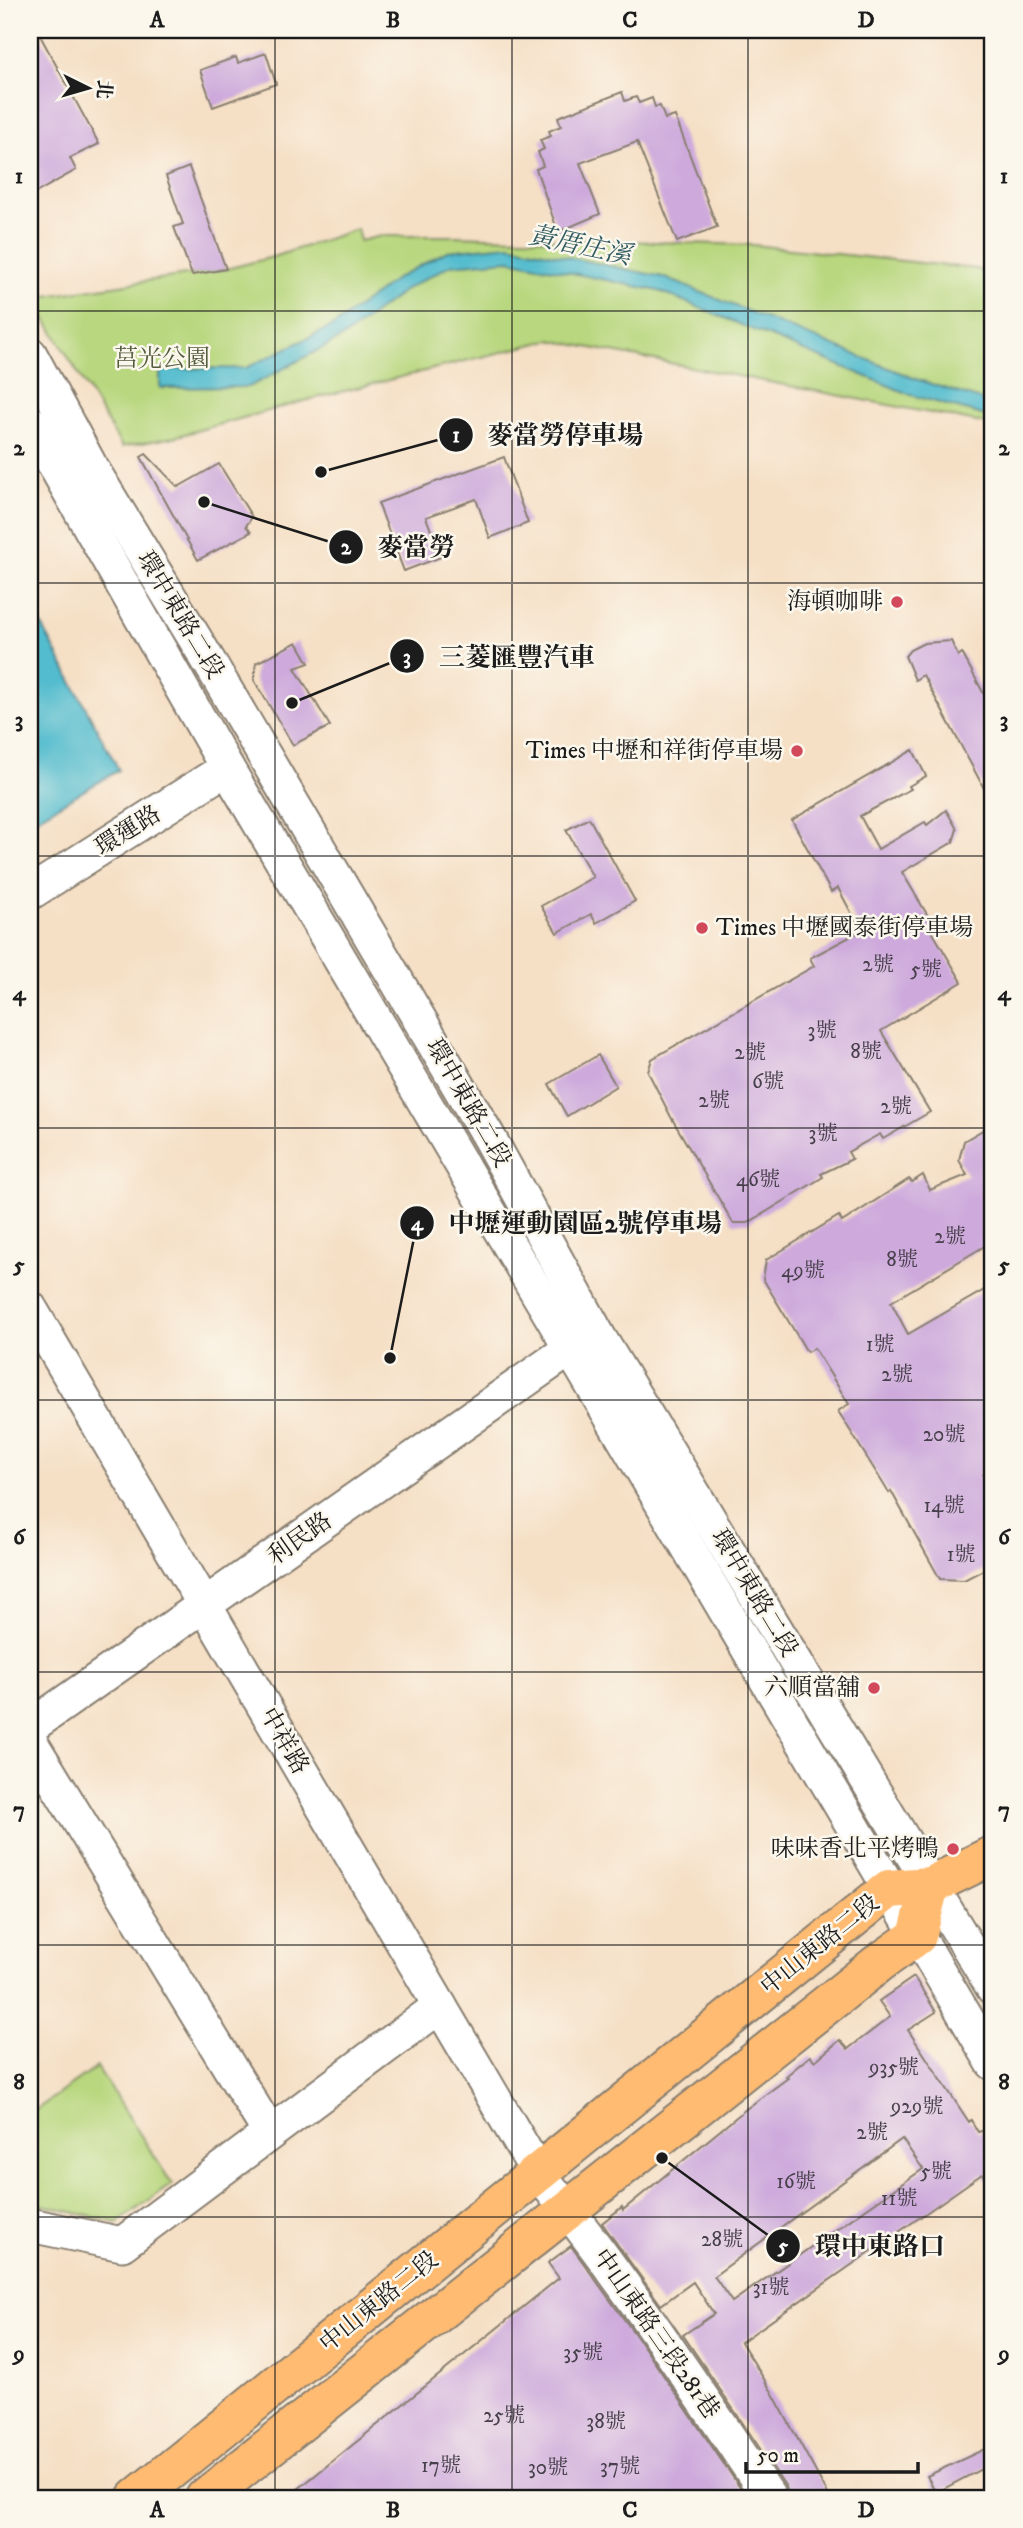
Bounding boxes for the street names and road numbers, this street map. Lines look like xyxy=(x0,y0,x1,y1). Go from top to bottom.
street label: 環中東路二段 xyxy=(130,546,230,684)
street label: 環運路 xyxy=(90,799,166,863)
street label: 環中東路二段 xyxy=(419,1033,517,1173)
street label: 利民路 xyxy=(262,1506,338,1572)
street label: 環中東路二段 xyxy=(704,1524,804,1662)
street label: 中祥路 xyxy=(253,1702,315,1780)
street label: 中山東路二段 xyxy=(755,1888,885,2002)
street label: 中山東路三段281巷 xyxy=(586,2243,726,2425)
street label: 中山東路二段 xyxy=(314,2245,444,2359)

